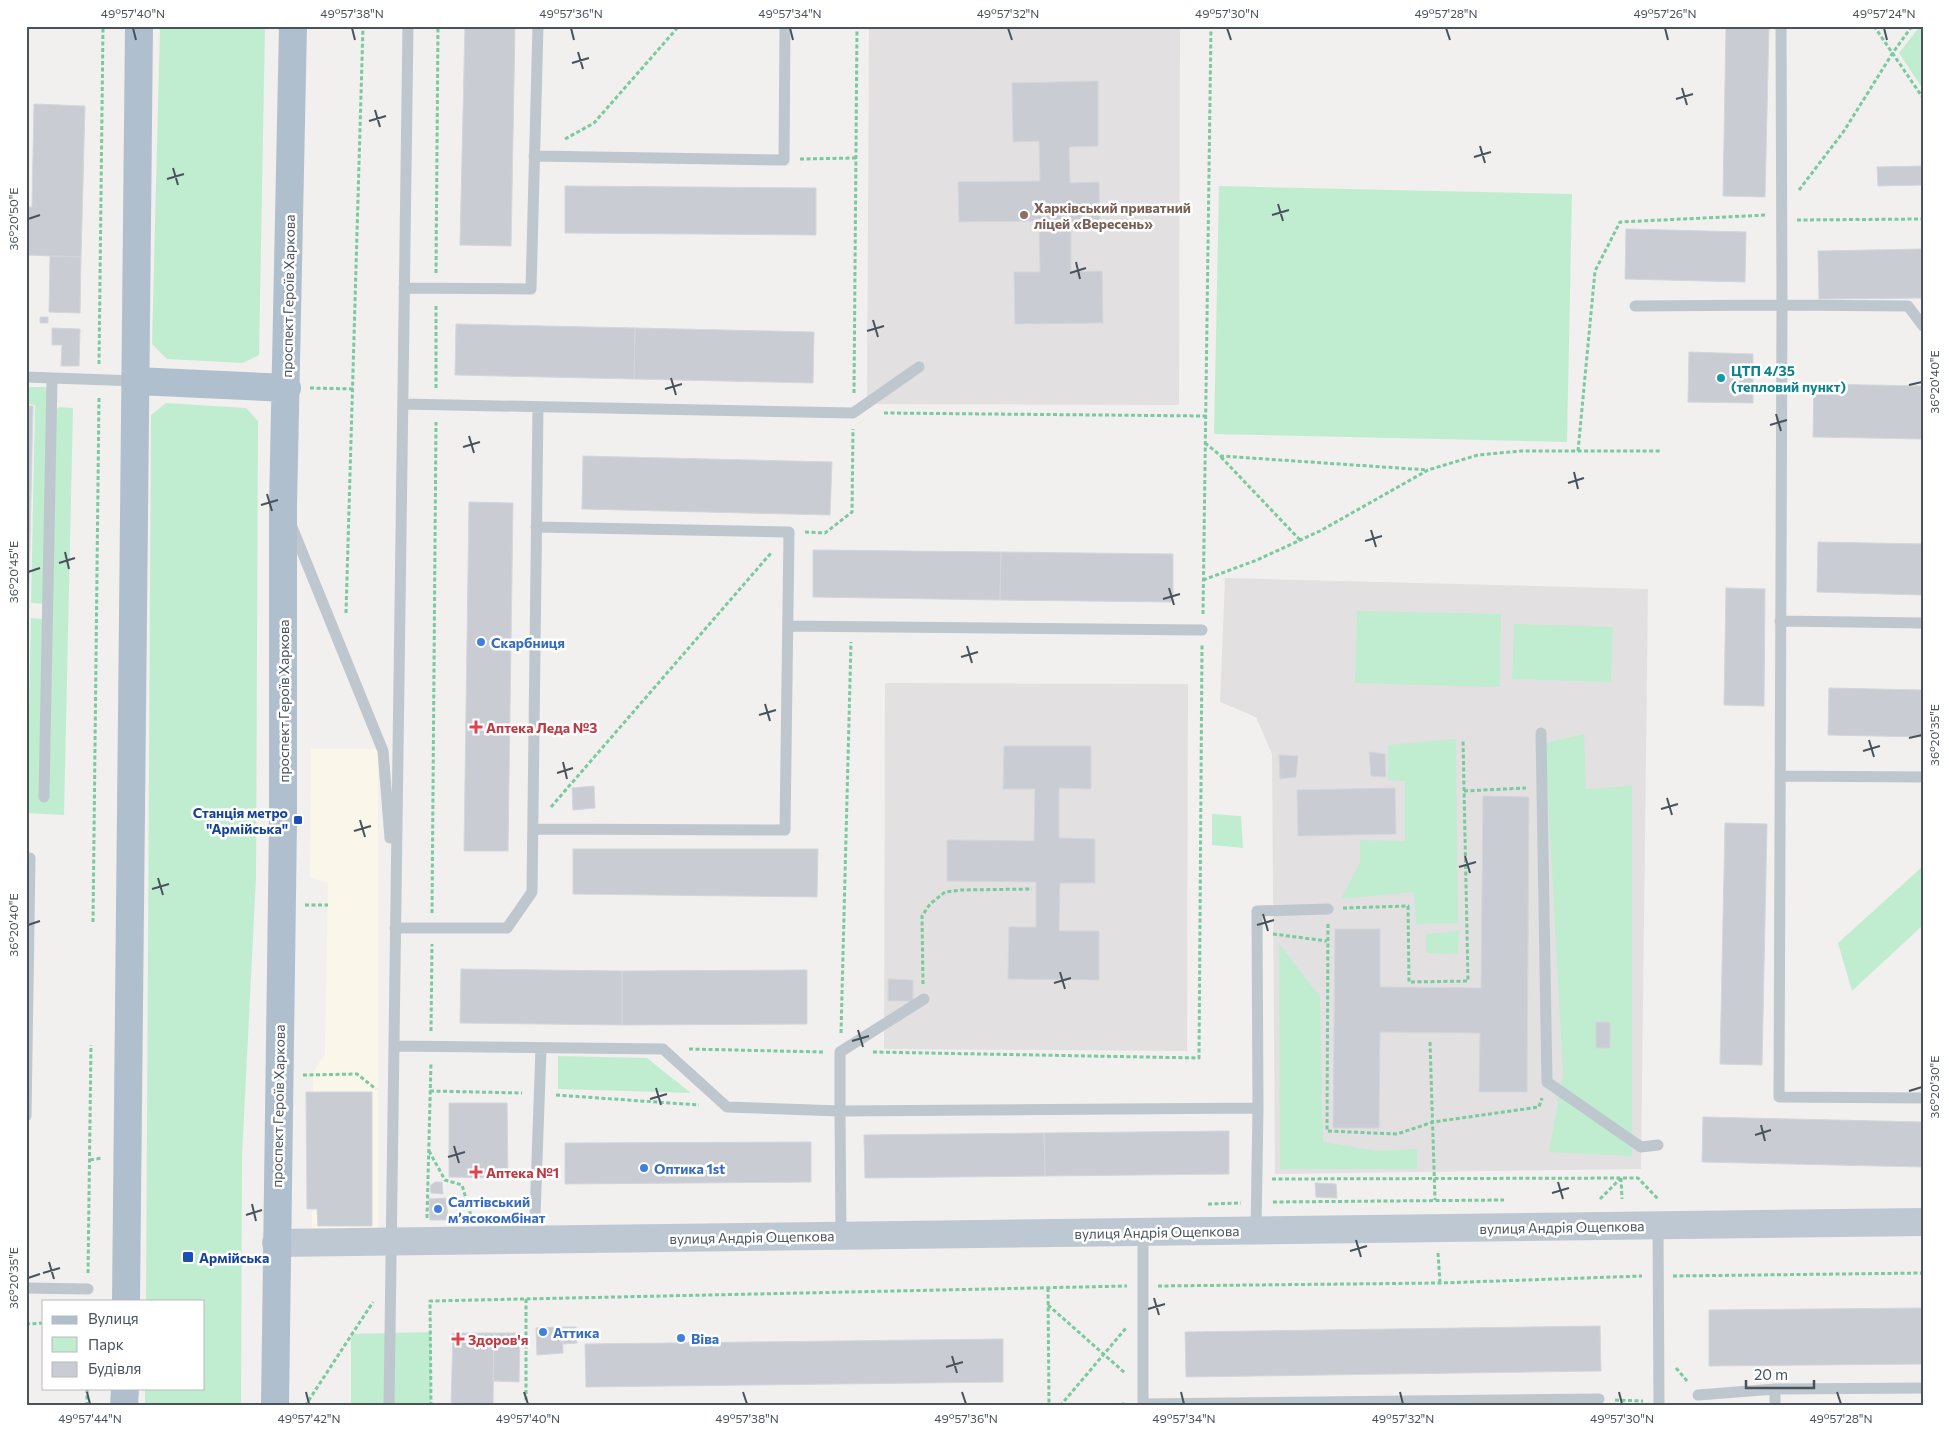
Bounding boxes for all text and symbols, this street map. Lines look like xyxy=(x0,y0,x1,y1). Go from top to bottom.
text: 49°57'40"N xyxy=(101,6,165,20)
text: 49°57'38"N xyxy=(320,6,384,20)
text: 49°57'36"N xyxy=(539,6,603,20)
text: 49°57'34"N xyxy=(758,6,822,20)
text: 49°57'32"N xyxy=(977,6,1039,20)
text: 49°57'30"N xyxy=(1195,6,1259,20)
text: 49°57'28"N xyxy=(1414,6,1478,20)
text: 49°57'26"N xyxy=(1633,6,1697,20)
text: 49°57'24"N xyxy=(1853,6,1915,20)
text: 36°20'50"E xyxy=(6,188,20,250)
place label: Харківський приватний ліцей «Вересень» xyxy=(1034,199,1191,232)
marker: Харківський приватний ліцей «Вересень» xyxy=(1018,209,1030,221)
street label: проспект Героїв Харкова xyxy=(278,214,298,378)
text: 36°20'40"E xyxy=(1927,350,1941,414)
place label: ЦТП 4/35 (тепловий пункт) xyxy=(1731,362,1846,395)
marker: ЦТП 4/35 (тепловий пункт) xyxy=(1715,372,1727,384)
text: 36°20'45"E xyxy=(6,541,20,603)
street label: проспект Героїв Харкова xyxy=(275,619,292,783)
place label: Скарбниця xyxy=(491,634,565,651)
marker: Скарбниця xyxy=(475,636,487,648)
text: 36°20'35"E xyxy=(1927,704,1941,766)
place label: Аптека Леда №3 xyxy=(486,719,598,736)
marker: Аптека Леда №3 xyxy=(470,721,482,733)
place label: Станція метро "Армійська" xyxy=(193,804,288,837)
marker: Станція метро "Армійська" xyxy=(292,814,304,826)
text: 36°20'40"E xyxy=(6,893,20,957)
street label: проспект Героїв Харкова xyxy=(268,1024,288,1188)
text: 36°20'30"E xyxy=(1927,1056,1941,1118)
place label: Оптика 1st xyxy=(654,1160,725,1177)
marker: Оптика 1st xyxy=(638,1162,650,1174)
place label: Аптека №1 xyxy=(486,1164,559,1181)
marker: Аптека №1 xyxy=(470,1166,482,1178)
place label: Салтівський мʼясокомбінат xyxy=(448,1193,546,1226)
marker: Салтівський мʼясокомбінат xyxy=(432,1203,444,1215)
street label: вулиця Андрія Ощепкова xyxy=(1479,1217,1645,1237)
street label: вулиця Андрія Ощепкова xyxy=(1074,1222,1240,1242)
street label: вулиця Андрія Ощепкова xyxy=(669,1227,835,1247)
text: 36°20'35"E xyxy=(6,1247,20,1309)
place label: Армійська xyxy=(199,1249,269,1266)
marker: Армійська xyxy=(181,1250,195,1264)
legend xyxy=(42,1300,205,1390)
text: Вулиця xyxy=(88,1309,139,1327)
place label: Аттика xyxy=(553,1324,599,1341)
marker: Аттика xyxy=(537,1326,549,1338)
place label: Віва xyxy=(691,1330,719,1347)
place label: Здоров'я xyxy=(468,1331,528,1348)
marker: Віва xyxy=(675,1332,687,1344)
marker: Здоров'я xyxy=(452,1333,464,1345)
text: Парк xyxy=(88,1335,124,1353)
scale bar xyxy=(1746,1357,1814,1389)
text: Будівля xyxy=(88,1359,141,1377)
text: 20 m xyxy=(1754,1365,1788,1383)
text: 49°57'44"N xyxy=(58,1411,122,1425)
text: 49°57'42"N xyxy=(278,1411,340,1425)
text: 49°57'40"N xyxy=(496,1411,560,1425)
text: 49°57'38"N xyxy=(715,1411,779,1425)
text: 49°57'36"N xyxy=(934,1411,998,1425)
text: 49°57'34"N xyxy=(1152,1411,1216,1425)
text: 49°57'32"N xyxy=(1372,1411,1434,1425)
text: 49°57'30"N xyxy=(1590,1411,1654,1425)
text: 49°57'28"N xyxy=(1809,1411,1873,1425)

